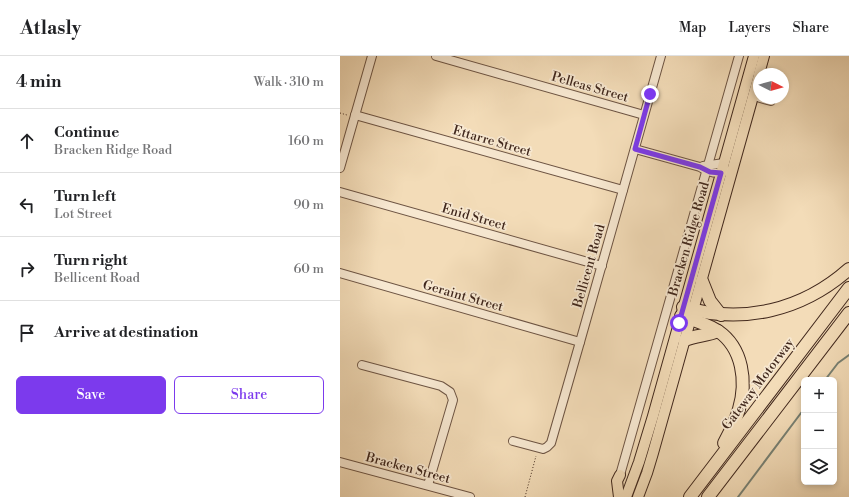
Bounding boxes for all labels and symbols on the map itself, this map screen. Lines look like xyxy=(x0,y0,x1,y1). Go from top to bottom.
street label: Pelleas Street xyxy=(550,68,631,106)
north arrow xyxy=(753,68,789,104)
route end xyxy=(641,85,659,103)
street label: Ettarre Street xyxy=(451,122,533,160)
street label: Bracken Ridge Road xyxy=(665,179,713,299)
street label: Enid Street xyxy=(440,200,508,234)
street label: Bellicent Road xyxy=(569,222,609,311)
street label: Geraint Street xyxy=(421,277,505,315)
route start xyxy=(670,314,688,332)
street label: Gateway Motorway xyxy=(718,335,798,433)
street label: Bracken Street xyxy=(363,449,452,487)

